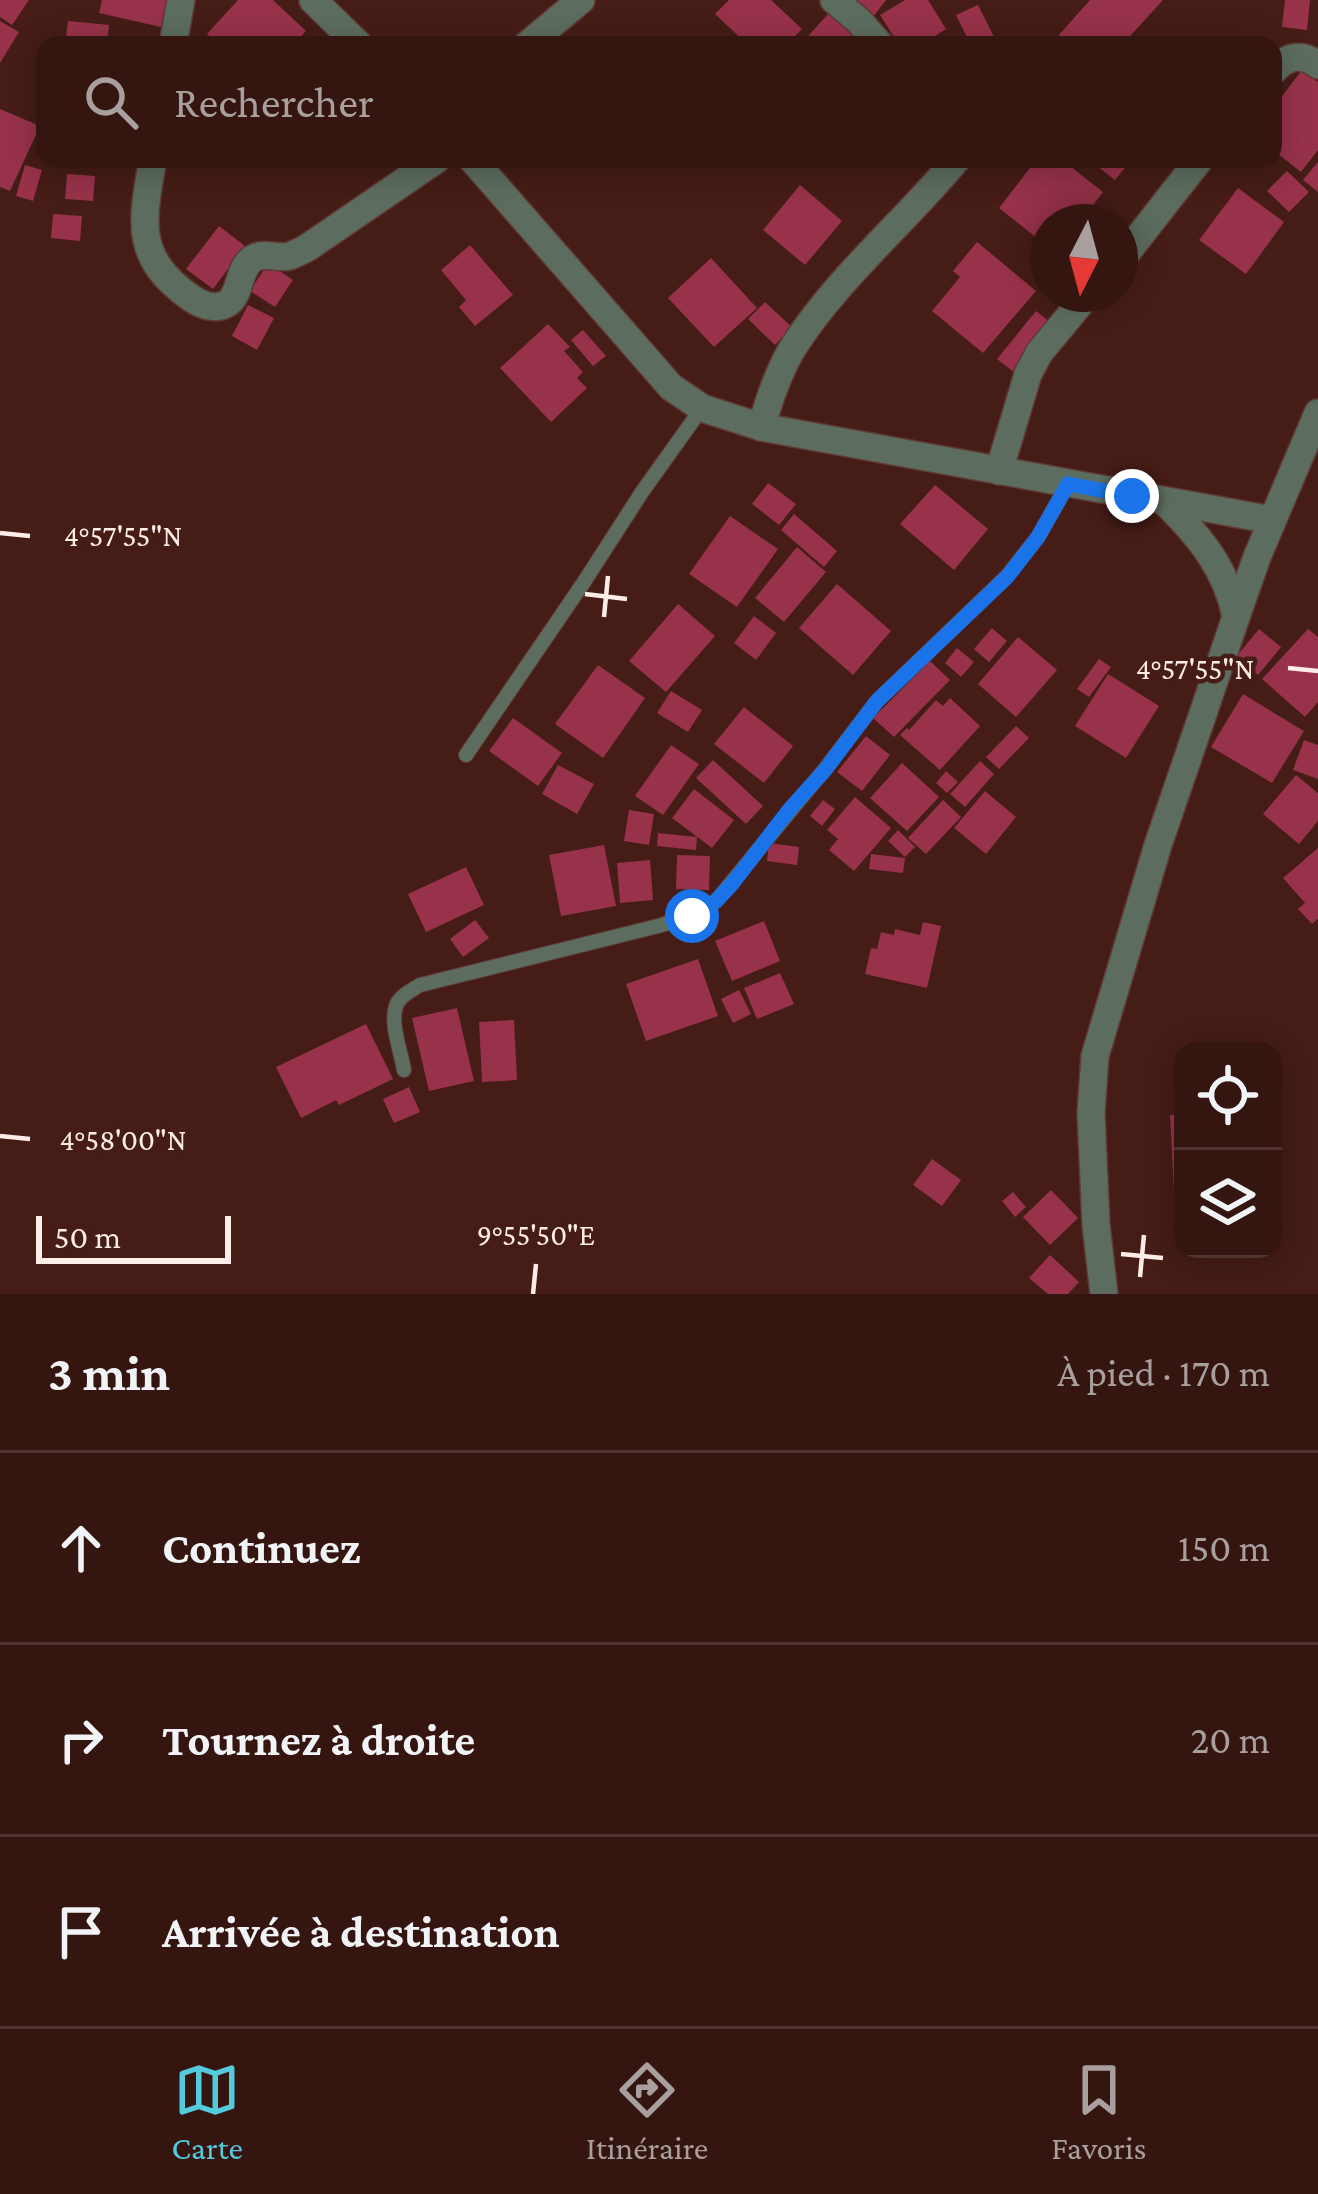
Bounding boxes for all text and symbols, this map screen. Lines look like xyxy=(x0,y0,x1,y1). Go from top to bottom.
search box xyxy=(36,36,1282,168)
icon: search xyxy=(78,69,144,135)
text: Rechercher xyxy=(174,77,374,127)
north arrow xyxy=(1030,204,1138,312)
route end xyxy=(1105,469,1159,523)
text: 4°57'55"N xyxy=(64,519,182,552)
text: 4°57'55"N xyxy=(1136,652,1254,685)
route start xyxy=(665,889,719,943)
map controls xyxy=(1174,1042,1282,1258)
button: locate xyxy=(1174,1042,1282,1150)
text: 4°58'00"N xyxy=(60,1123,186,1156)
button: layers xyxy=(1174,1150,1282,1258)
scale bar xyxy=(36,1210,231,1263)
text: 50 m xyxy=(54,1218,121,1255)
text: 9°55'50"E xyxy=(477,1218,595,1251)
text: 3 min xyxy=(48,1344,170,1401)
text: À pied · 170 m xyxy=(1057,1351,1270,1394)
icon: ahead xyxy=(48,1515,114,1581)
text: Continuez xyxy=(162,1523,361,1573)
text: 150 m xyxy=(1178,1526,1270,1569)
icon: right xyxy=(48,1707,114,1773)
text: Tournez à droite xyxy=(162,1715,475,1765)
text: 20 m xyxy=(1191,1718,1270,1761)
icon: arrive xyxy=(48,1899,114,1965)
text: Arrivée à destination xyxy=(162,1907,560,1957)
tab: Carte xyxy=(171,2057,243,2166)
tab: Itinéraire xyxy=(586,2057,708,2166)
tab: Favoris xyxy=(1051,2057,1147,2166)

